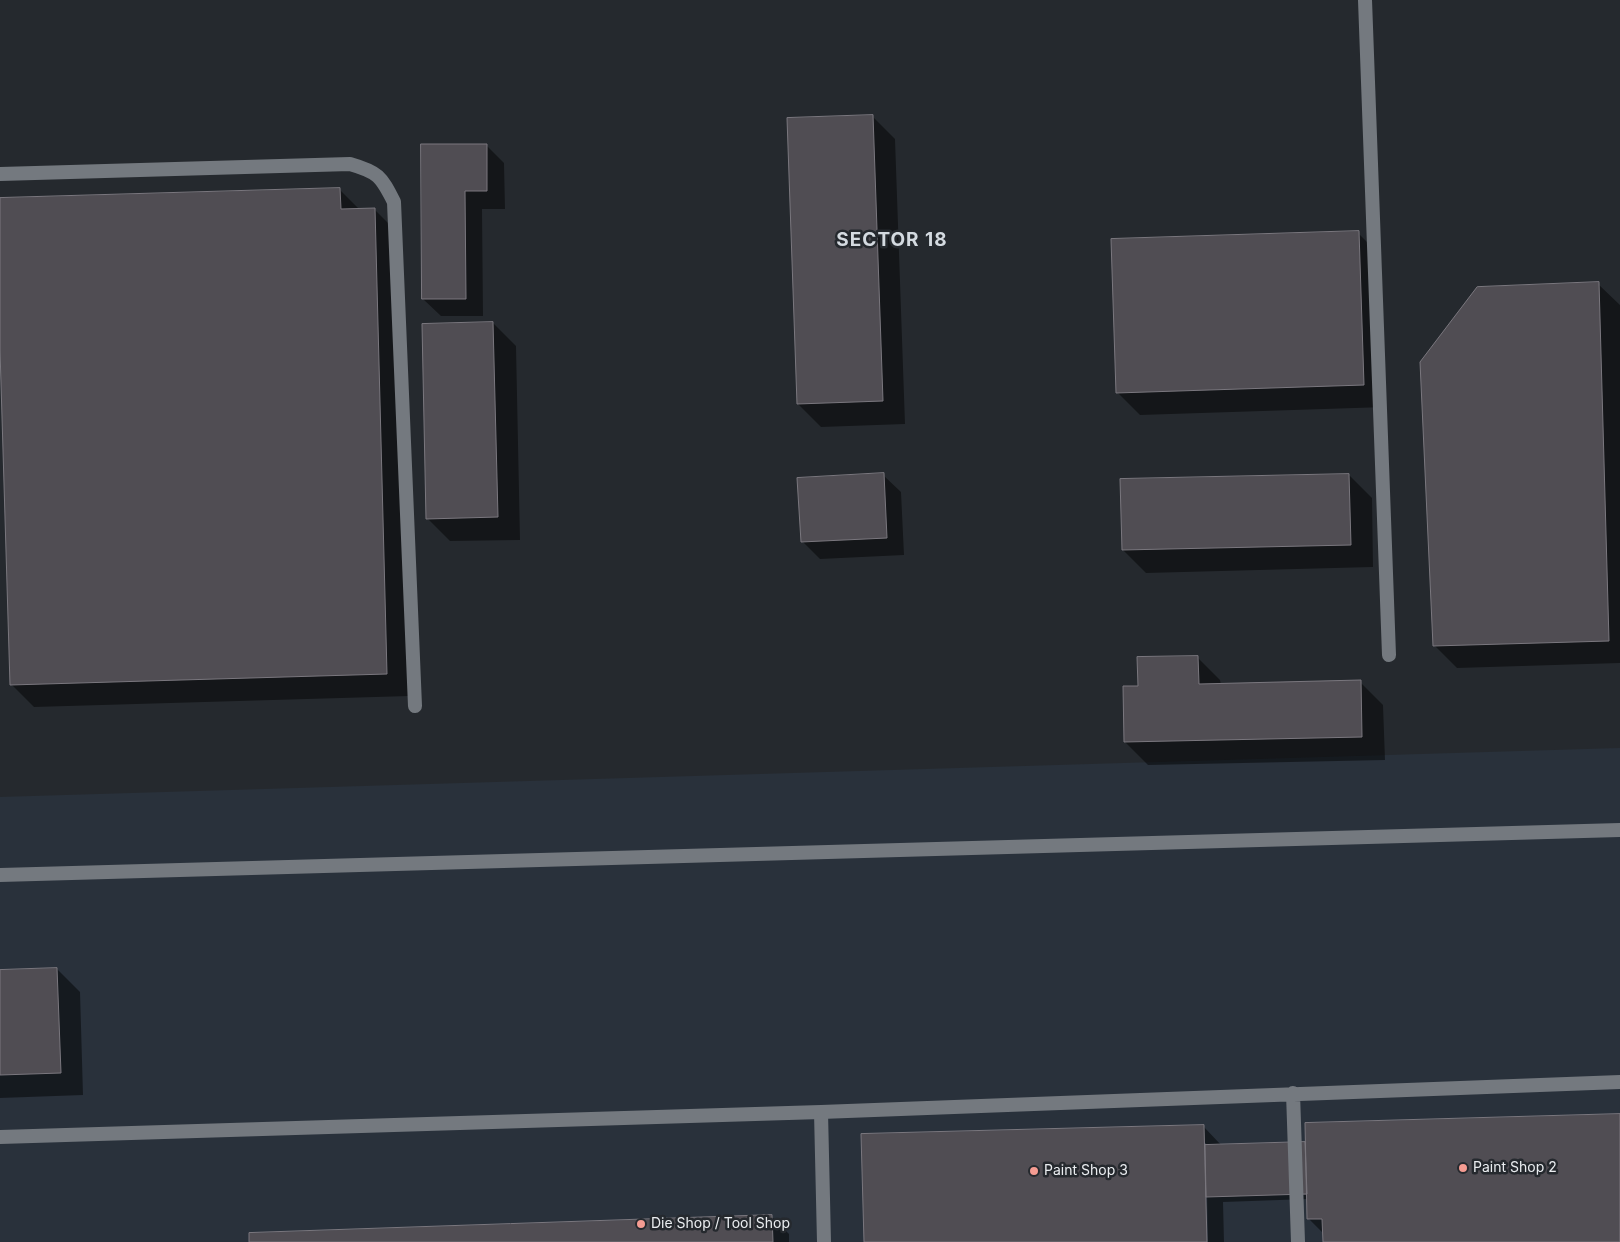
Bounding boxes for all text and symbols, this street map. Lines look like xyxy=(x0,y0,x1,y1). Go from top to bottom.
district label: SECTOR 18 xyxy=(835,229,949,251)
place label: Paint Shop 2 xyxy=(1473,1160,1557,1176)
marker: Paint Shop 2 xyxy=(1457,1162,1469,1174)
place label: Paint Shop 3 xyxy=(1044,1163,1128,1179)
marker: Paint Shop 3 xyxy=(1028,1165,1040,1177)
place label: Die Shop / Tool Shop xyxy=(651,1216,790,1232)
marker: Die Shop / Tool Shop xyxy=(635,1218,647,1230)

